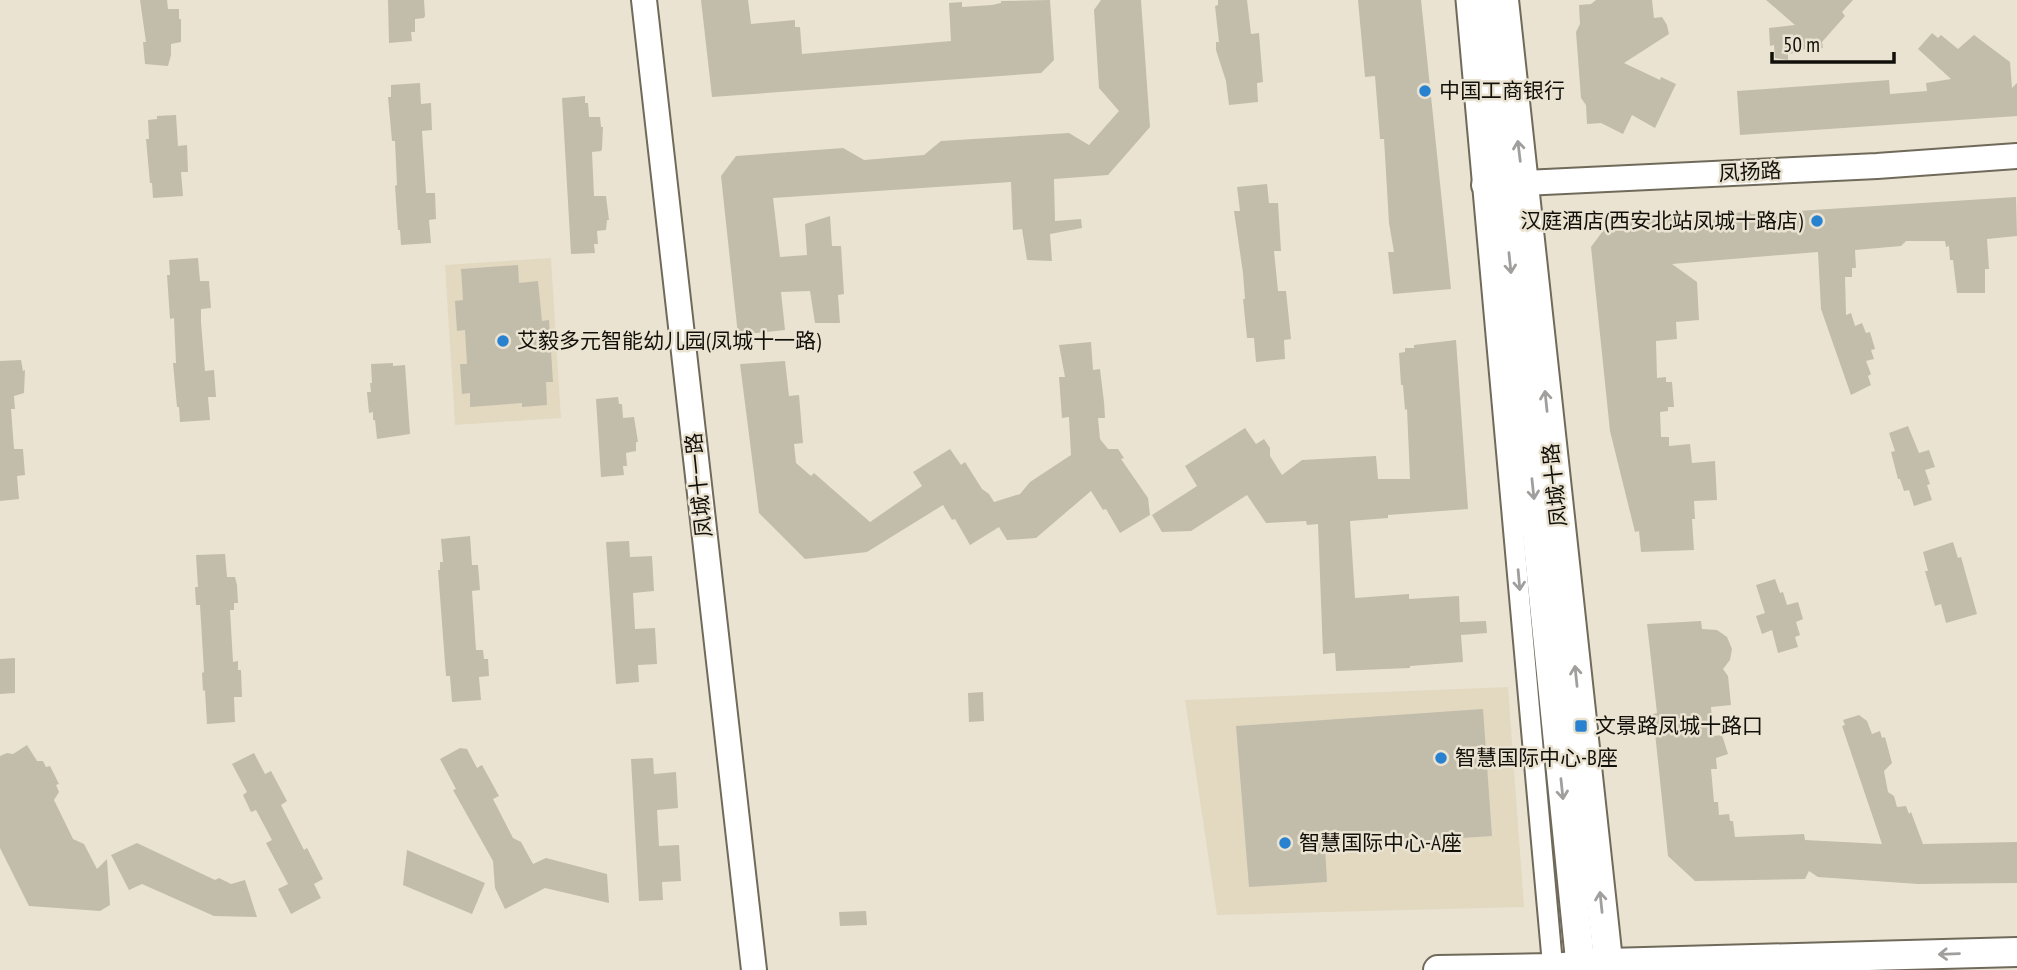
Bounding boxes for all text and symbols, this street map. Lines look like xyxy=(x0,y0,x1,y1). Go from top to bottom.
scale bar xyxy=(1772,21,1895,65)
text: 50 m xyxy=(1783,31,1820,58)
place label: 中国工商银行 xyxy=(1439,77,1565,104)
marker: 中国工商银行 xyxy=(1417,83,1433,99)
one-way arrow xyxy=(1512,140,1525,163)
street label: 凤扬路 xyxy=(1718,156,1782,187)
place label: 汉庭酒店(西安北站凤城十路店) xyxy=(1520,207,1803,234)
marker: 汉庭酒店(西安北站凤城十路店) xyxy=(1809,213,1825,229)
one-way arrow xyxy=(1504,251,1517,274)
place label: 艾毅多元智能幼儿园(凤城十一路) xyxy=(517,327,821,354)
marker: 艾毅多元智能幼儿园(凤城十一路) xyxy=(495,333,511,349)
one-way arrow xyxy=(1540,390,1553,413)
street label: 凤城十一路 xyxy=(680,431,717,539)
street label: 凤城十路 xyxy=(1537,442,1572,528)
one-way arrow xyxy=(1526,477,1539,500)
one-way arrow xyxy=(1513,569,1526,591)
one-way arrow xyxy=(1569,665,1582,688)
place label: 文景路凤城十路口 xyxy=(1595,712,1763,739)
marker: 文景路凤城十路口 xyxy=(1573,718,1589,734)
place label: 智慧国际中心-B座 xyxy=(1455,744,1618,771)
marker: 智慧国际中心-B座 xyxy=(1433,750,1449,766)
one-way arrow xyxy=(1556,777,1569,800)
place label: 智慧国际中心-A座 xyxy=(1299,829,1462,856)
marker: 智慧国际中心-A座 xyxy=(1277,835,1293,851)
one-way arrow xyxy=(1595,891,1608,914)
one-way arrow xyxy=(1938,947,1961,960)

